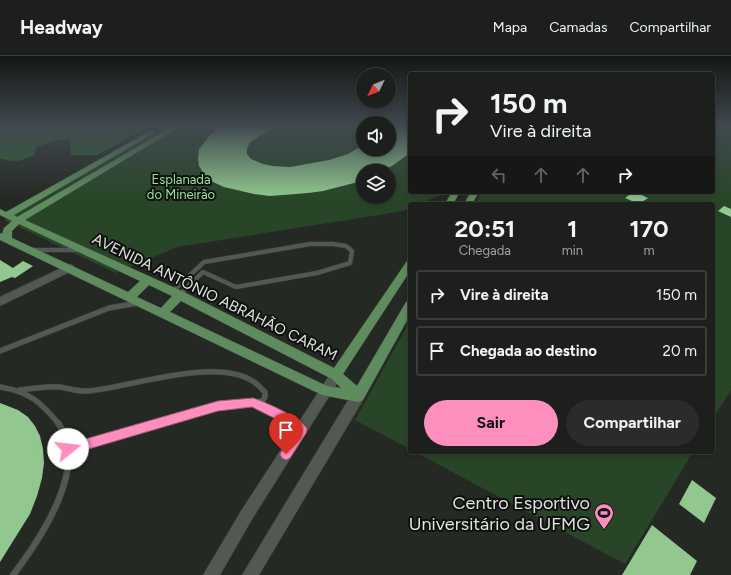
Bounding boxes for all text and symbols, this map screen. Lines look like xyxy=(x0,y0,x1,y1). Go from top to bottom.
text: Headway xyxy=(20,16,103,39)
text: Mapa xyxy=(493,19,527,36)
text: Camadas xyxy=(549,19,607,36)
text: Compartilhar xyxy=(629,19,711,36)
north arrow xyxy=(356,68,396,108)
map controls xyxy=(356,68,396,204)
text: 150 m xyxy=(490,86,567,120)
icon: right xyxy=(424,88,476,140)
button: sound xyxy=(356,116,396,156)
text: Vire à direita xyxy=(490,120,591,142)
button: layers xyxy=(356,164,396,204)
icon: left xyxy=(488,164,510,186)
icon: ahead xyxy=(530,164,552,186)
icon: ahead xyxy=(572,164,594,186)
icon: right xyxy=(614,164,636,186)
park label: Esplanada do Mineirão xyxy=(147,172,215,202)
text: 20:51 xyxy=(454,214,515,243)
text: 1 xyxy=(567,214,577,243)
text: 170 xyxy=(630,214,669,243)
street label: AVENIDA ANTÔNIO ABRAHÃO CARAM xyxy=(90,230,340,364)
text: Chegada xyxy=(459,243,511,258)
text: min xyxy=(562,243,583,258)
text: m xyxy=(643,243,655,258)
icon: right xyxy=(426,284,448,306)
text: Vire à direita xyxy=(460,286,549,304)
text: 150 m xyxy=(656,286,697,304)
icon: arrive xyxy=(426,340,448,362)
text: Chegada ao destino xyxy=(460,342,597,360)
text: 20 m xyxy=(663,342,697,360)
button: Sair xyxy=(424,400,558,446)
button: Compartilhar xyxy=(566,400,699,446)
pin xyxy=(269,413,303,454)
icon: arrive xyxy=(275,419,297,441)
position arrow xyxy=(47,428,89,470)
place label: Centro Esportivo Universitário da UFMG xyxy=(409,492,590,535)
sports icon: Centro Esportivo Universitário da UFMG xyxy=(593,502,615,530)

